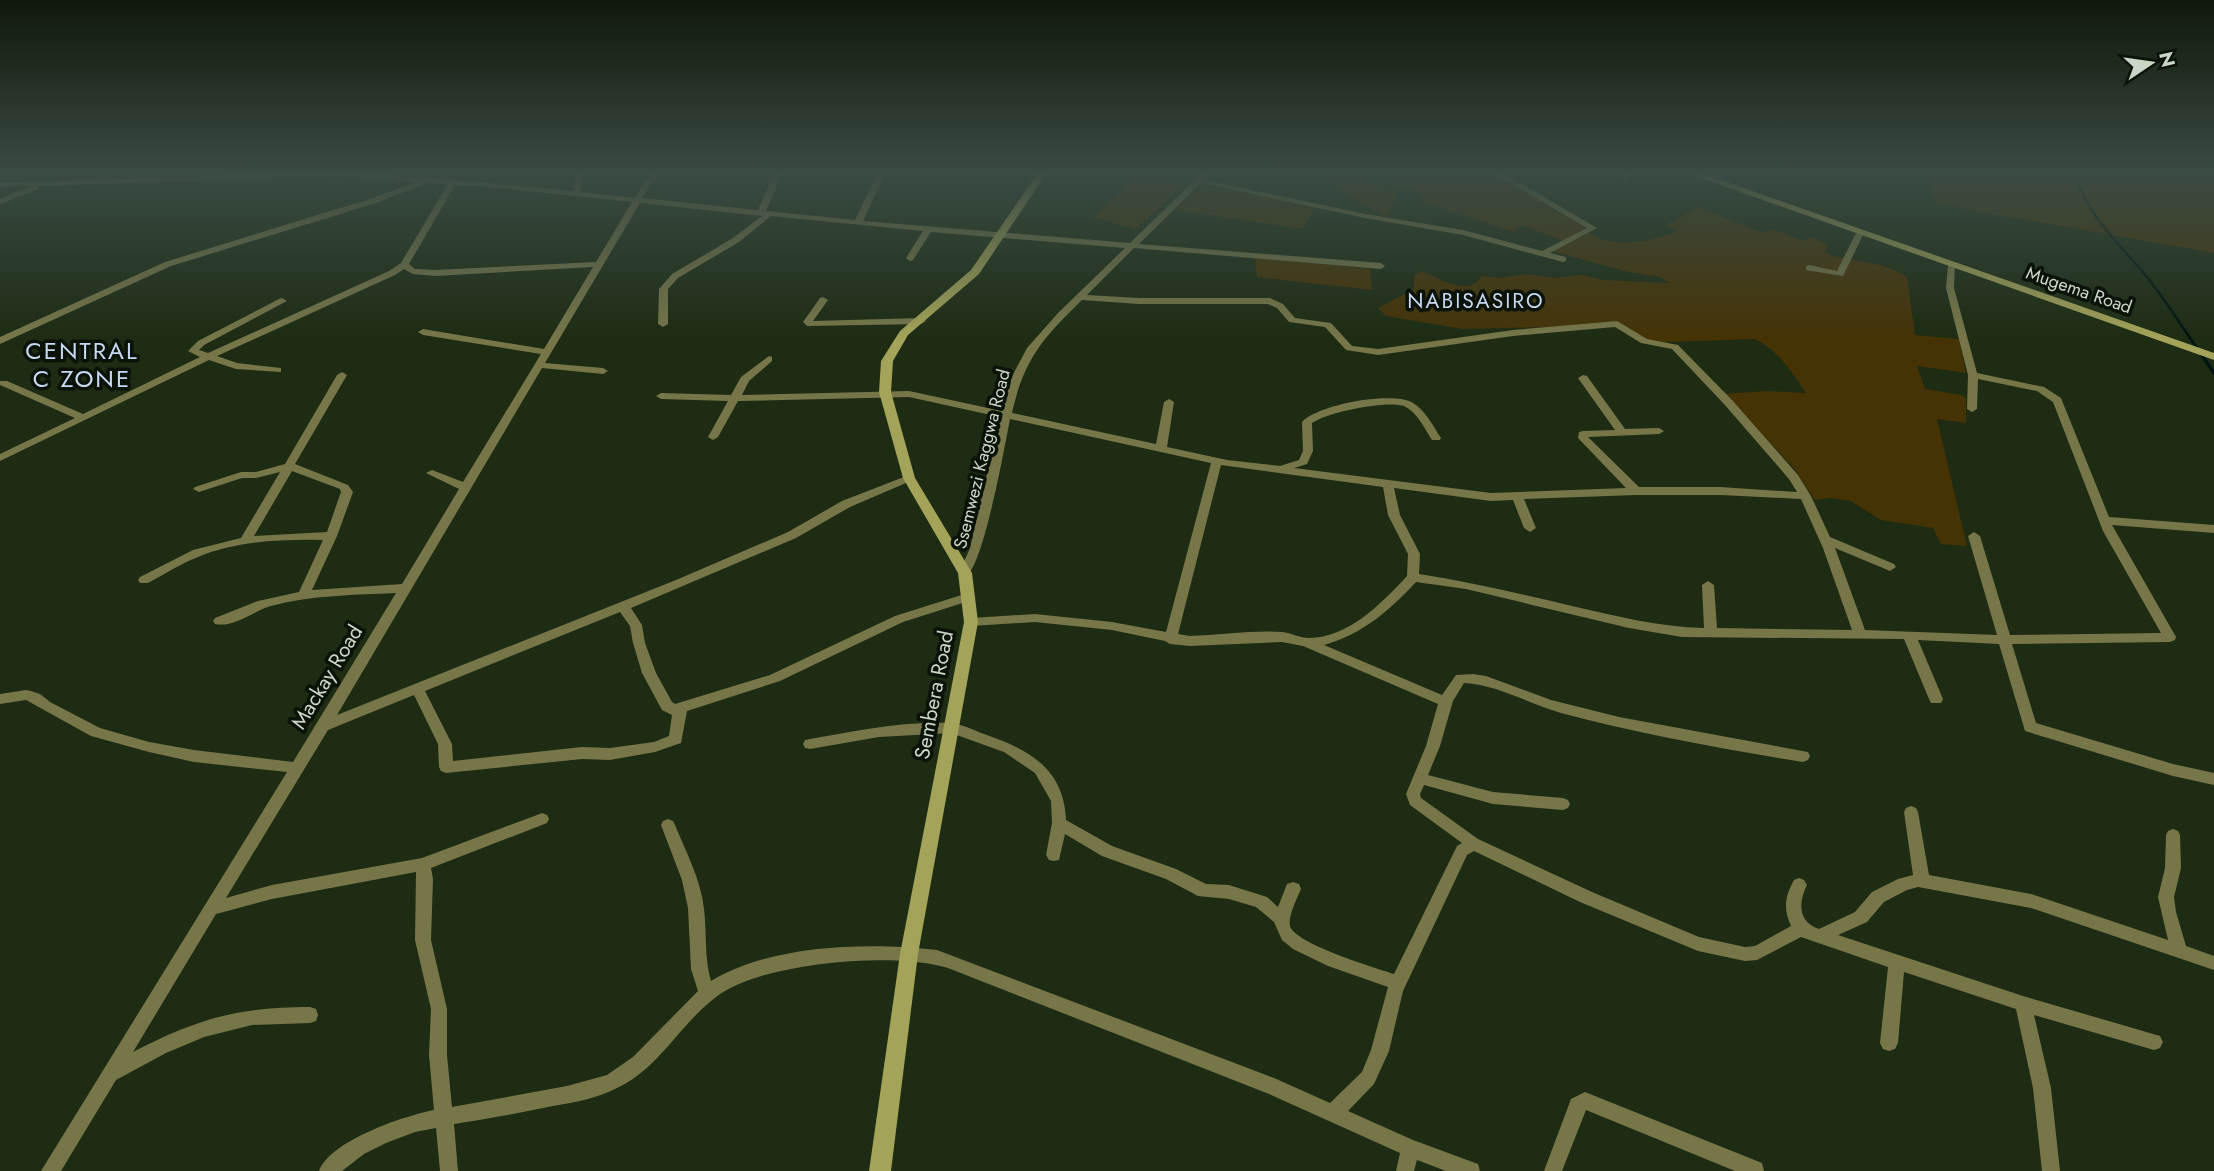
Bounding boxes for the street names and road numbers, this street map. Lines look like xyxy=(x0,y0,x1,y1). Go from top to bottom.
street label: Mugema Road xyxy=(2023,260,2135,320)
street label: Ssemwezi Kaggwa Road xyxy=(947,367,1017,551)
street label: Mackay Road xyxy=(284,619,370,735)
street label: Sembera Road xyxy=(907,628,961,762)

